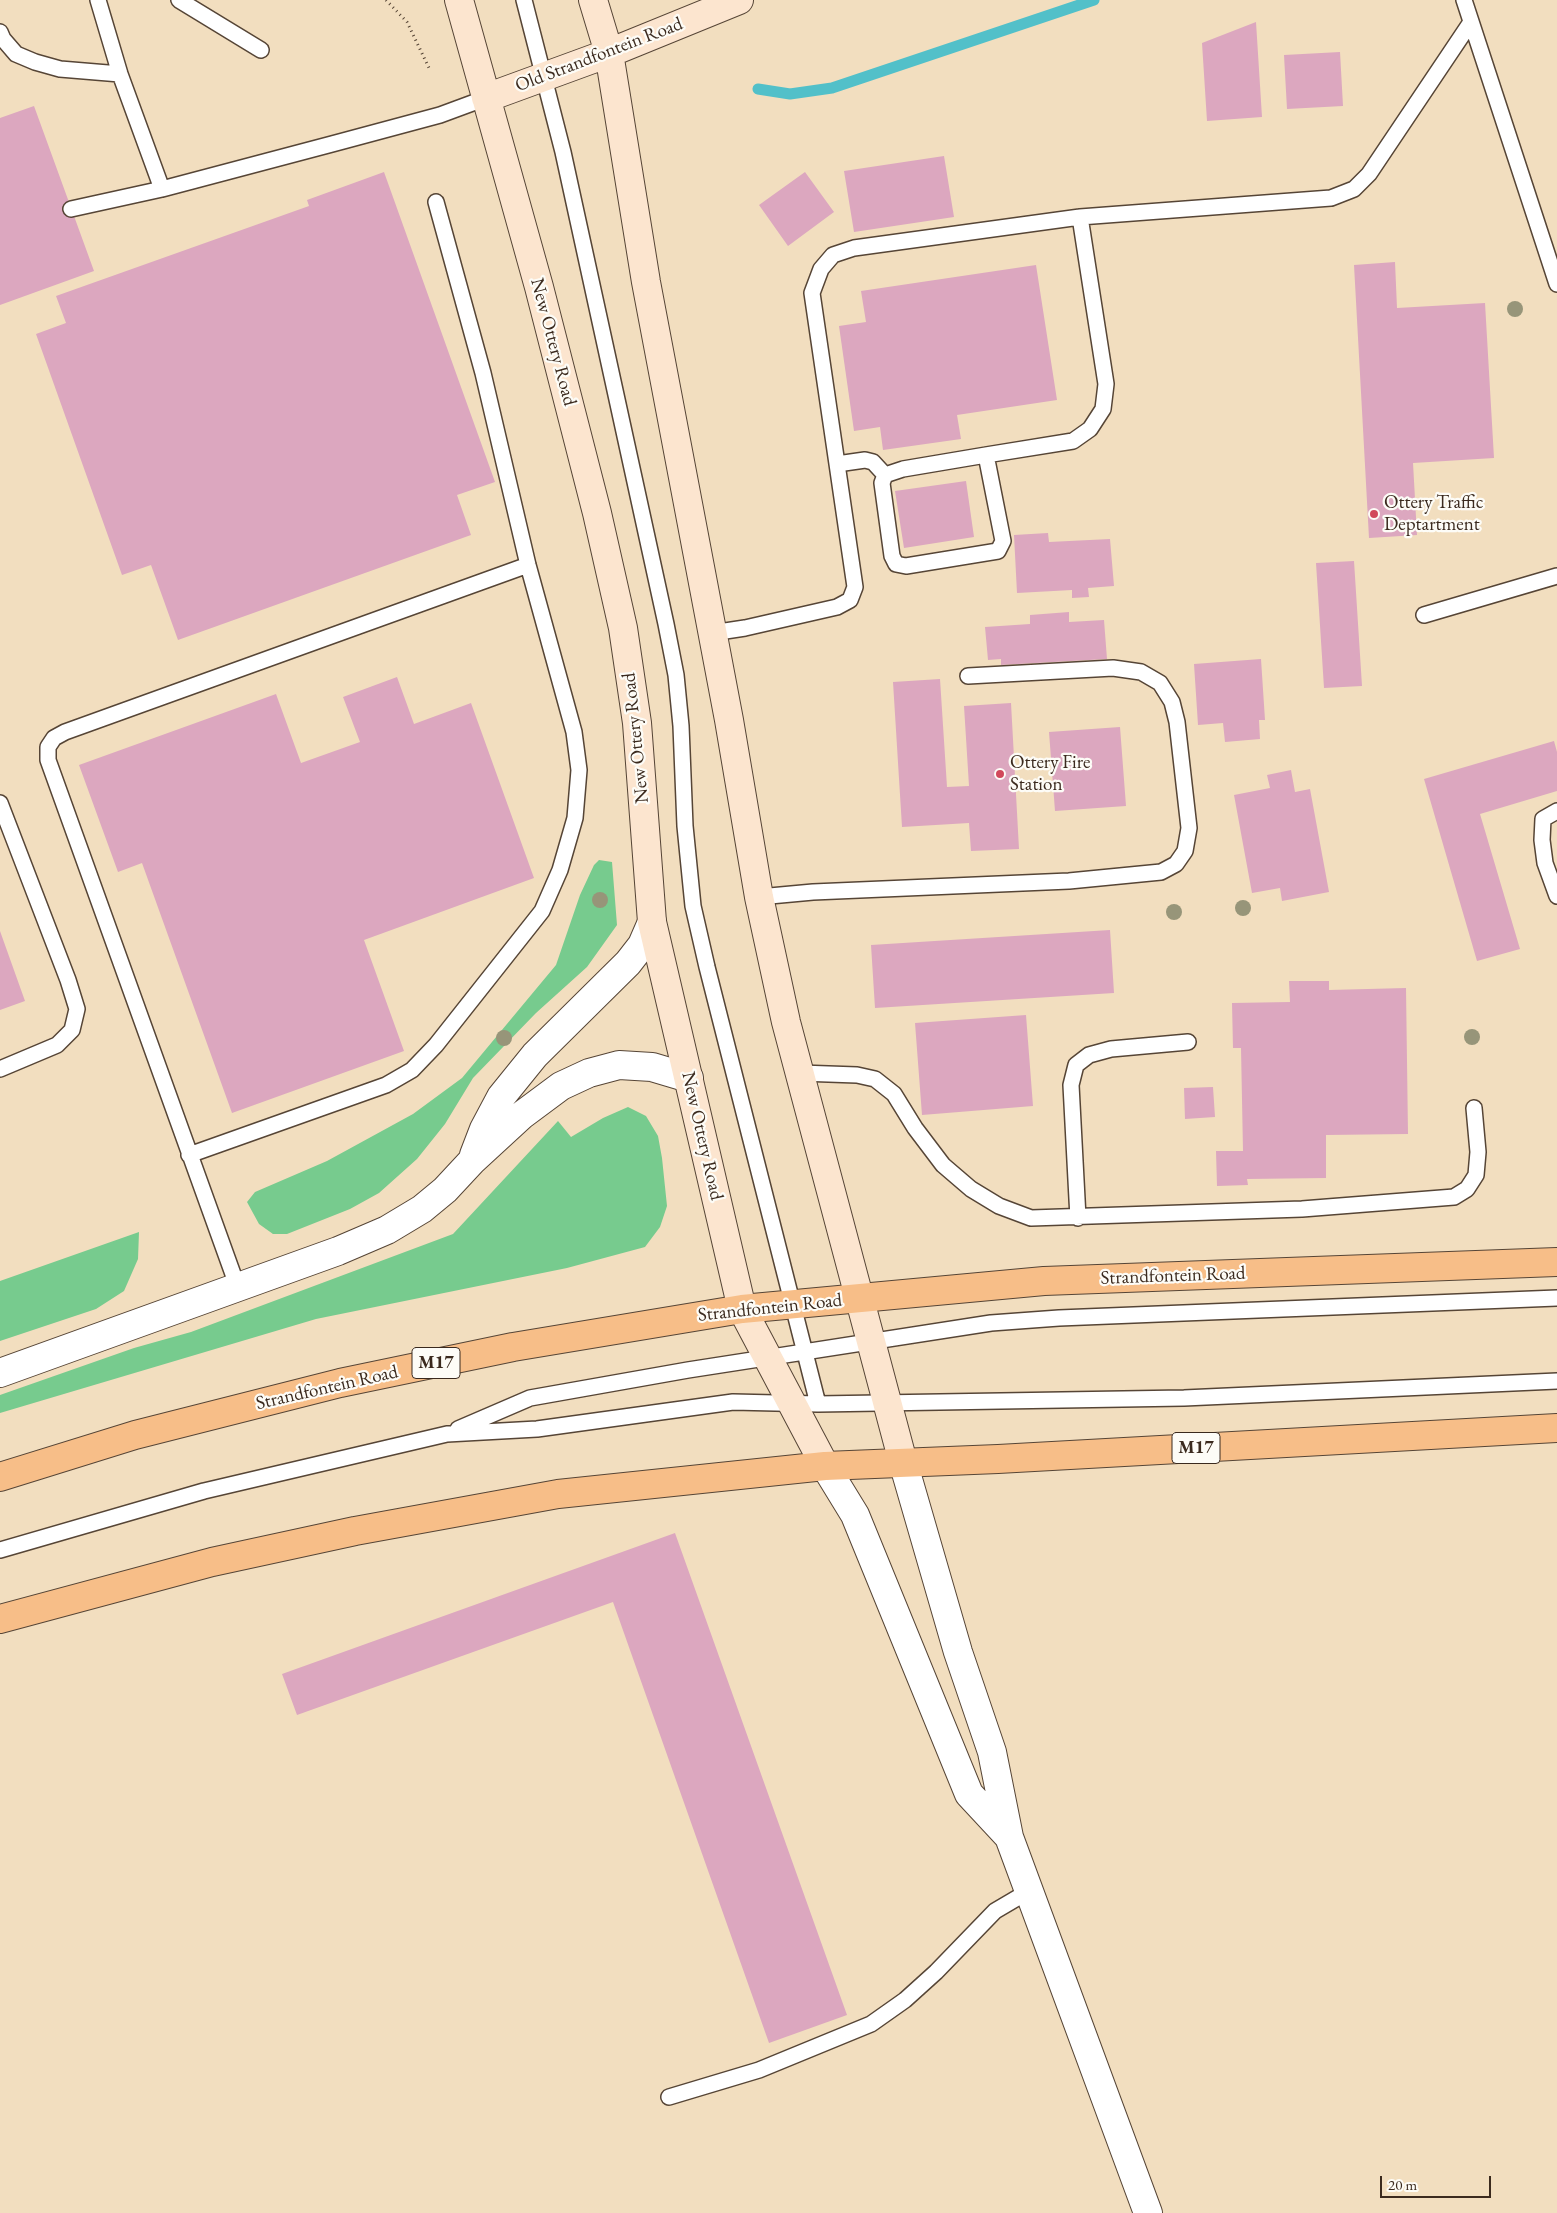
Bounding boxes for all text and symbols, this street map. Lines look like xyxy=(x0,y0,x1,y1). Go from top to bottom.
street label: Old Strandfontein Road xyxy=(512,13,686,97)
street label: New Ottery Road xyxy=(525,276,581,408)
place label: Ottery Traffic Deptartment xyxy=(1384,492,1484,536)
marker: Ottery Traffic Deptartment xyxy=(1368,508,1380,520)
street label: New Ottery Road xyxy=(618,671,654,805)
place label: Ottery Fire Station xyxy=(1010,752,1090,796)
marker: Ottery Fire Station xyxy=(994,768,1006,780)
street label: New Ottery Road xyxy=(676,1069,728,1203)
street label: Strandfontein Road xyxy=(1100,1262,1246,1290)
street label: Strandfontein Road xyxy=(697,1289,843,1327)
road number: M17 xyxy=(412,1348,460,1379)
street label: Strandfontein Road xyxy=(254,1361,400,1415)
road number: M17 xyxy=(1172,1432,1220,1464)
scale bar xyxy=(1382,2166,1493,2198)
text: 20 m xyxy=(1388,2175,1417,2194)

